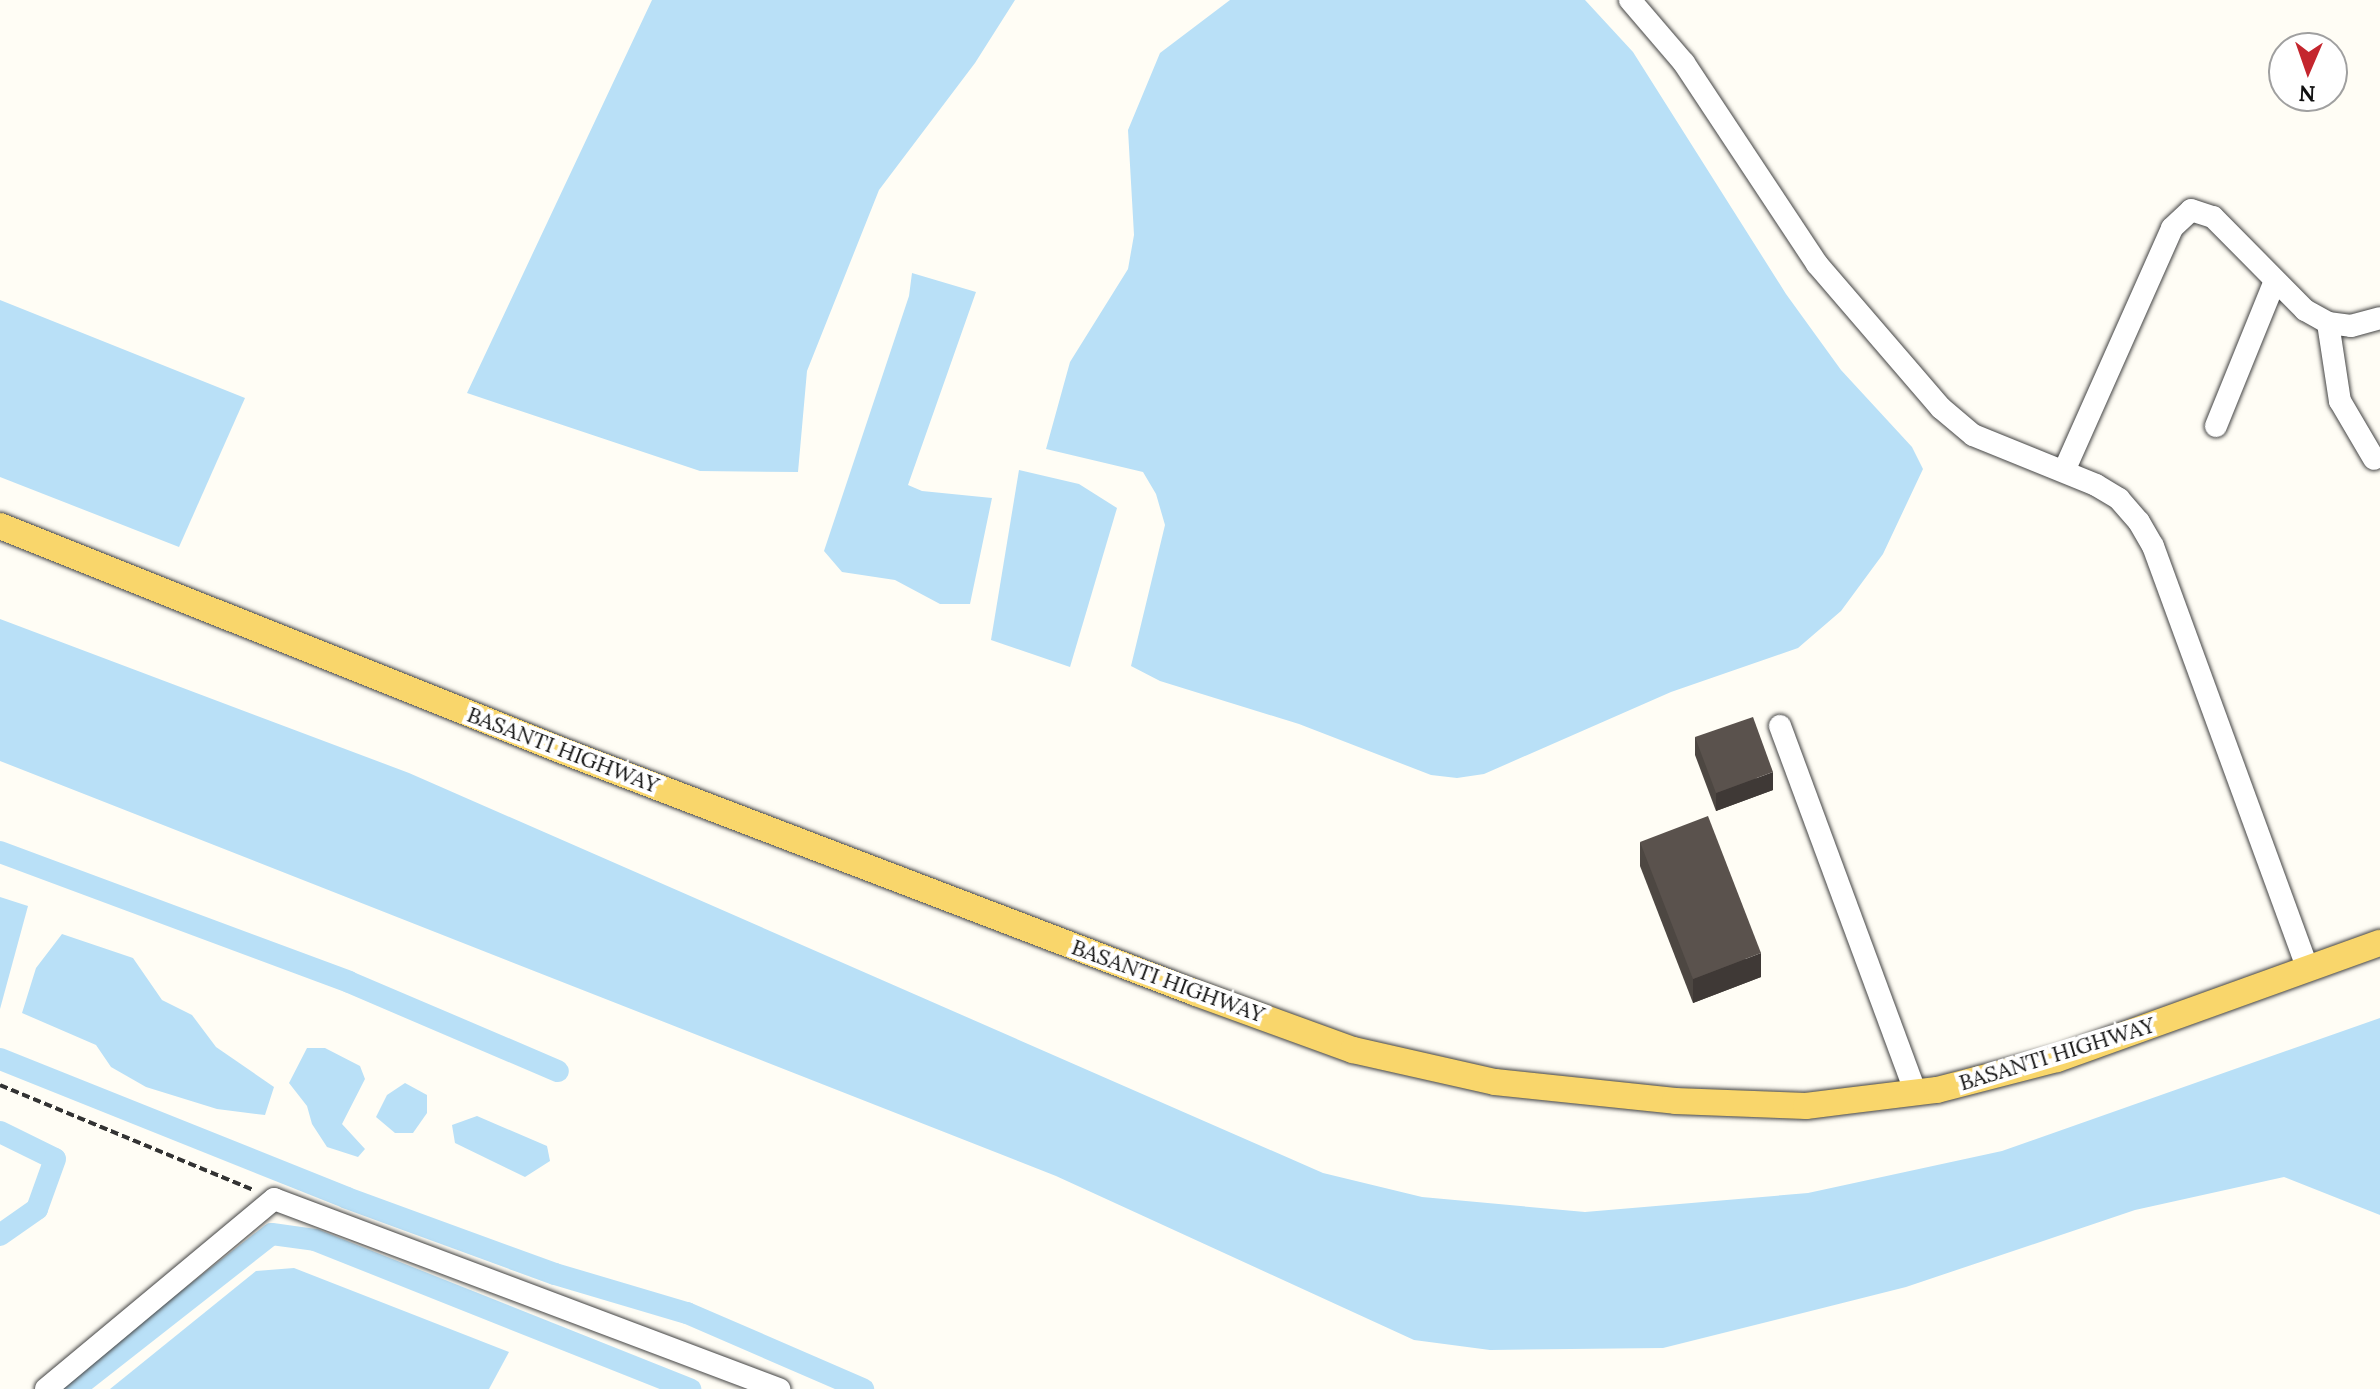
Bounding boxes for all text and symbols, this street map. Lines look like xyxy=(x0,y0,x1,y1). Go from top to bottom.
north arrow xyxy=(2268,32,2348,112)
text: N xyxy=(2298,80,2316,108)
street label: BASANTI HIGHWAY xyxy=(463,701,663,799)
street label: BASANTI HIGHWAY xyxy=(1068,934,1268,1028)
street label: BASANTI HIGHWAY xyxy=(1956,1012,2158,1096)

